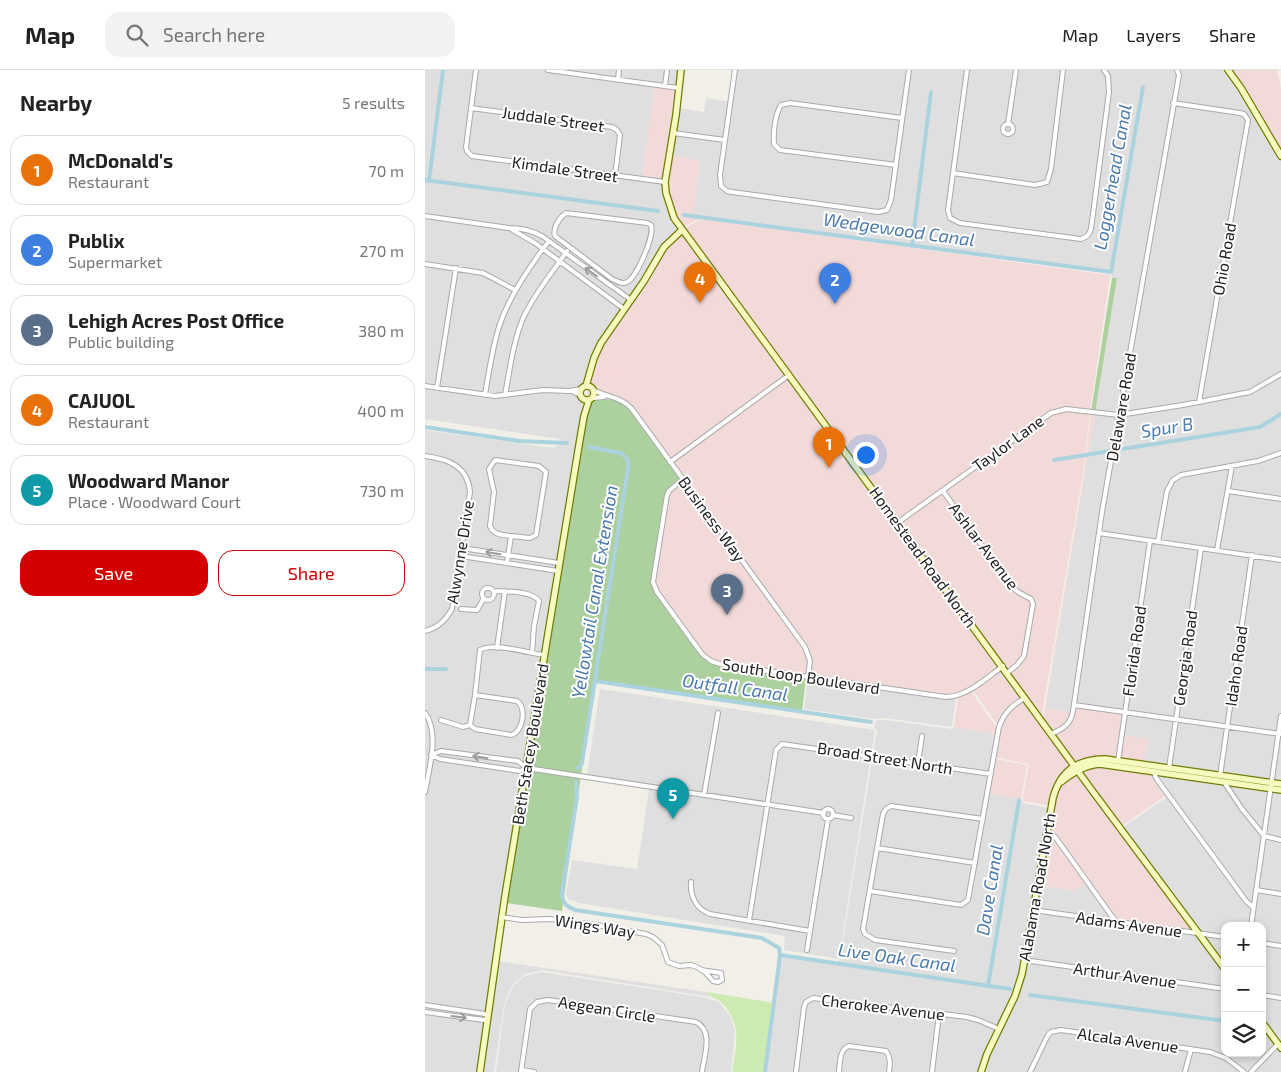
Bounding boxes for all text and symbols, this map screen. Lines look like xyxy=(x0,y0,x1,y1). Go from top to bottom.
search box xyxy=(105,12,455,57)
text: Map xyxy=(25,20,75,49)
icon: search xyxy=(123,21,151,49)
text: Search here xyxy=(163,23,265,46)
text: Map xyxy=(1062,24,1098,46)
text: Layers xyxy=(1126,24,1181,46)
text: Share xyxy=(1209,24,1256,46)
text: Nearby xyxy=(20,90,92,115)
text: 5 results xyxy=(342,93,405,112)
street label: Juddale Street xyxy=(501,102,605,135)
water label: Loggerhead Canal xyxy=(1088,102,1136,252)
text: McDonald's xyxy=(68,149,173,172)
street label: Kimdale Street xyxy=(511,152,619,185)
text: 1 xyxy=(34,161,40,180)
text: 70 m xyxy=(369,161,404,180)
text: Restaurant xyxy=(68,172,149,191)
water label: Wedgewood Canal xyxy=(822,207,976,251)
street label: Ohio Road xyxy=(1208,221,1239,297)
text: Publix xyxy=(68,229,125,252)
text: 2 xyxy=(32,241,42,260)
text: 270 m xyxy=(360,241,404,260)
text: Supermarket xyxy=(68,252,162,271)
pin: 4 xyxy=(684,262,716,303)
pin: 2 xyxy=(819,263,851,304)
one-way arrow xyxy=(585,266,598,277)
text: Lehigh Acres Post Office xyxy=(68,309,284,332)
text: 3 xyxy=(32,321,42,340)
text: 380 m xyxy=(358,321,404,340)
text: Public building xyxy=(68,332,174,351)
street label: Delaware Road xyxy=(1102,351,1139,463)
text: CAJUOL xyxy=(68,389,135,412)
text: 4 xyxy=(32,401,42,420)
text: 400 m xyxy=(357,401,404,420)
street label: Taylor Lane xyxy=(968,410,1047,475)
text: Restaurant xyxy=(68,412,149,431)
water label: Spur B xyxy=(1139,412,1195,442)
pin: 1 xyxy=(813,427,845,468)
your location xyxy=(853,442,879,468)
text: Woodward Manor xyxy=(68,469,229,492)
street label: Business Way xyxy=(675,472,750,566)
text: 5 xyxy=(33,481,41,500)
text: 730 m xyxy=(360,481,404,500)
street label: Homestead Road North xyxy=(866,483,981,631)
water label: Yellowtail Canal Extension xyxy=(566,484,622,700)
text: Place · Woodward Court xyxy=(68,492,241,511)
street label: Alwynne Drive xyxy=(442,499,477,605)
street label: Ashlar Avenue xyxy=(946,499,1023,593)
one-way arrow xyxy=(486,548,502,558)
button: Save xyxy=(20,550,208,596)
button: Share xyxy=(218,550,405,596)
pin: 3 xyxy=(711,574,743,615)
street label: Florida Road xyxy=(1118,604,1149,697)
street label: Georgia Road xyxy=(1168,609,1201,707)
street label: Idaho Road xyxy=(1220,625,1251,707)
street label: South Loop Boulevard xyxy=(721,654,881,697)
street label: Beth Stacey Boulevard xyxy=(507,662,552,826)
water label: Outfall Canal xyxy=(681,669,789,705)
street label: Broad Street North xyxy=(816,737,954,778)
one-way arrow xyxy=(473,752,489,762)
pin: 5 xyxy=(657,778,689,819)
street label: Alabama Road North xyxy=(1014,811,1059,963)
water label: Dave Canal xyxy=(971,843,1007,937)
street label: Adams Avenue xyxy=(1075,907,1183,940)
street label: Wings Way xyxy=(554,910,637,941)
map controls xyxy=(1221,922,1266,1057)
button: + xyxy=(1221,922,1266,967)
water label: Live Oak Canal xyxy=(837,938,958,976)
street label: Arthur Avenue xyxy=(1072,958,1178,991)
button: − xyxy=(1221,967,1266,1012)
street label: Cherokee Avenue xyxy=(820,990,946,1024)
street label: Aegean Circle xyxy=(557,991,657,1026)
one-way arrow xyxy=(451,1012,467,1022)
button: layers xyxy=(1221,1012,1266,1057)
street label: Alcala Avenue xyxy=(1076,1023,1180,1056)

